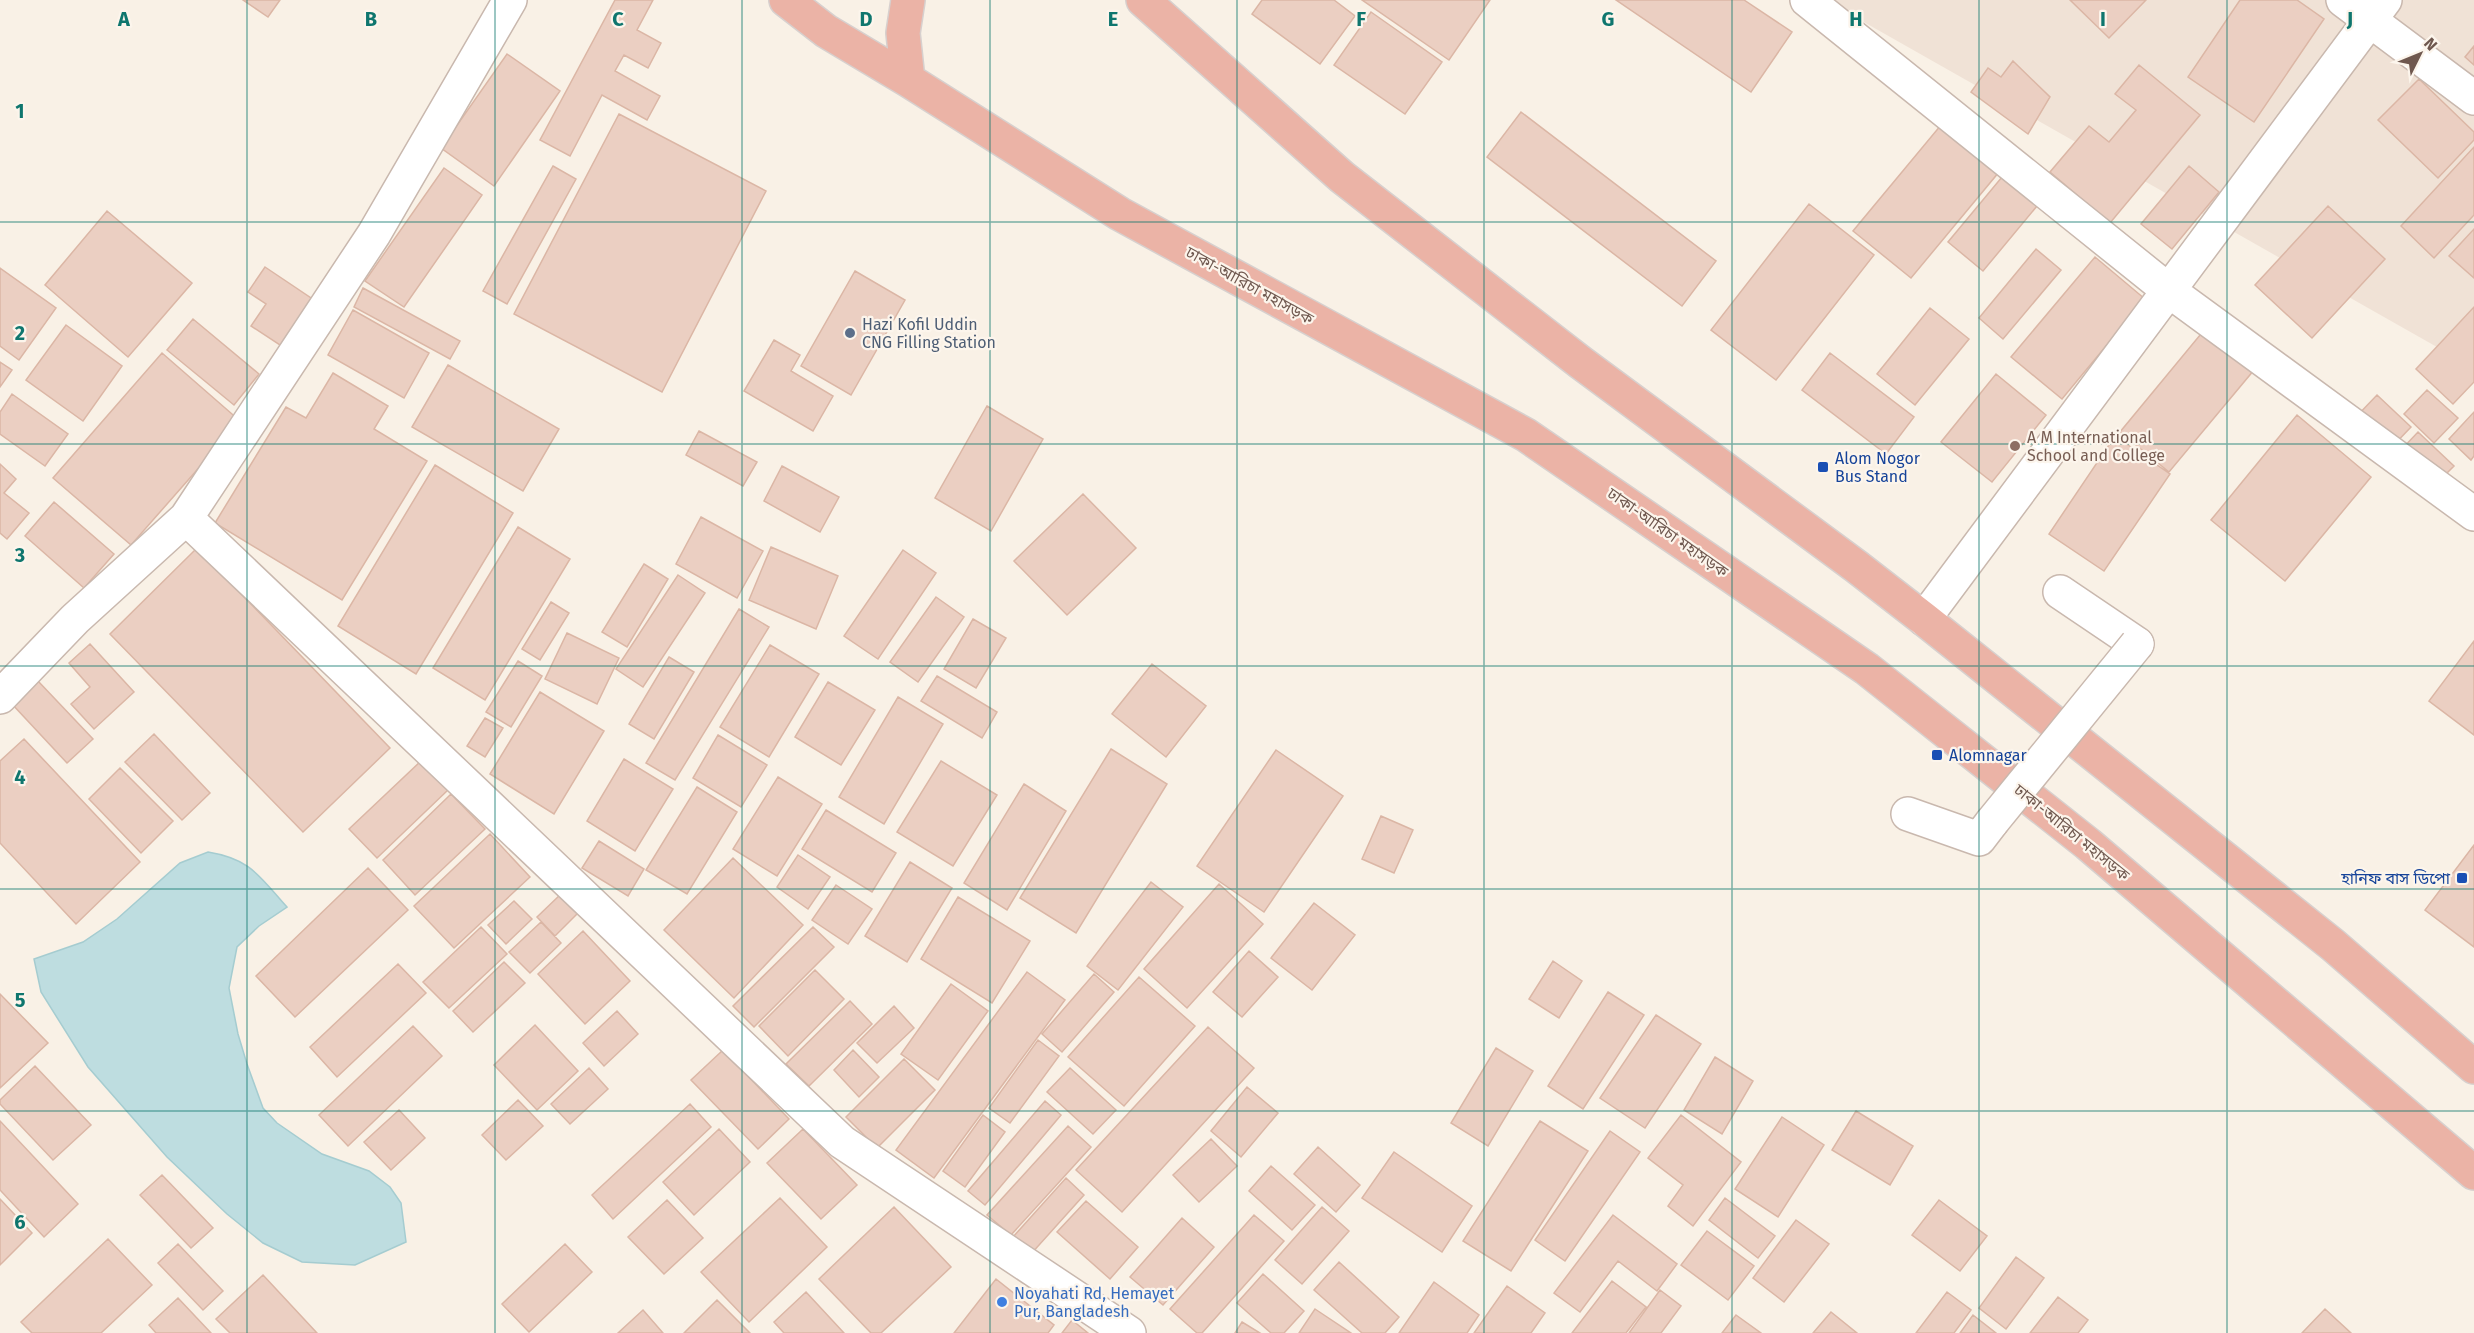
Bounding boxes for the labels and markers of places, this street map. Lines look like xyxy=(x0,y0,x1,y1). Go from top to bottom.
place label: Hazi Kofil Uddin CNG Filling Station xyxy=(862,315,996,352)
marker: Hazi Kofil Uddin CNG Filling Station xyxy=(843,326,857,340)
place label: A M International School and College xyxy=(2027,428,2165,465)
marker: A M International School and College xyxy=(2008,439,2022,453)
place label: Alom Nogor Bus Stand xyxy=(1835,449,1921,486)
marker: Alom Nogor Bus Stand xyxy=(1816,460,1830,474)
place label: Alomnagar xyxy=(1949,746,2027,765)
marker: Alomnagar xyxy=(1930,748,1944,762)
place label: হানিফ বাস ডিপো xyxy=(2340,869,2451,888)
marker: হানিফ বাস ডিপো xyxy=(2455,871,2469,885)
place label: Noyahati Rd, Hemayet Pur, Bangladesh xyxy=(1014,1284,1175,1321)
marker: Noyahati Rd, Hemayet Pur, Bangladesh xyxy=(995,1295,1009,1309)

